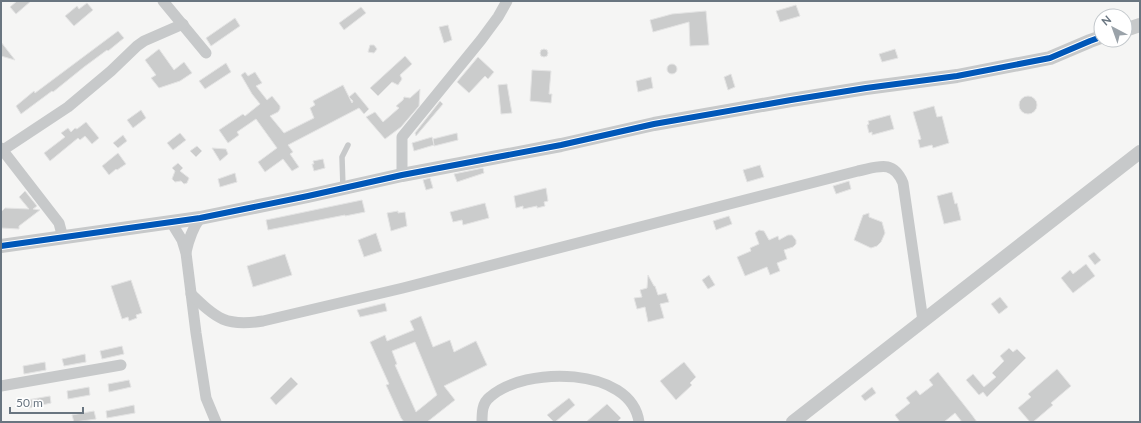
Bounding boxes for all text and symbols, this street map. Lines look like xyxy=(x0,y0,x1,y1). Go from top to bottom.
north arrow xyxy=(1093,8,1133,48)
text: N xyxy=(1099,12,1114,28)
scale bar xyxy=(10,389,83,415)
text: 50 m xyxy=(16,395,43,410)

